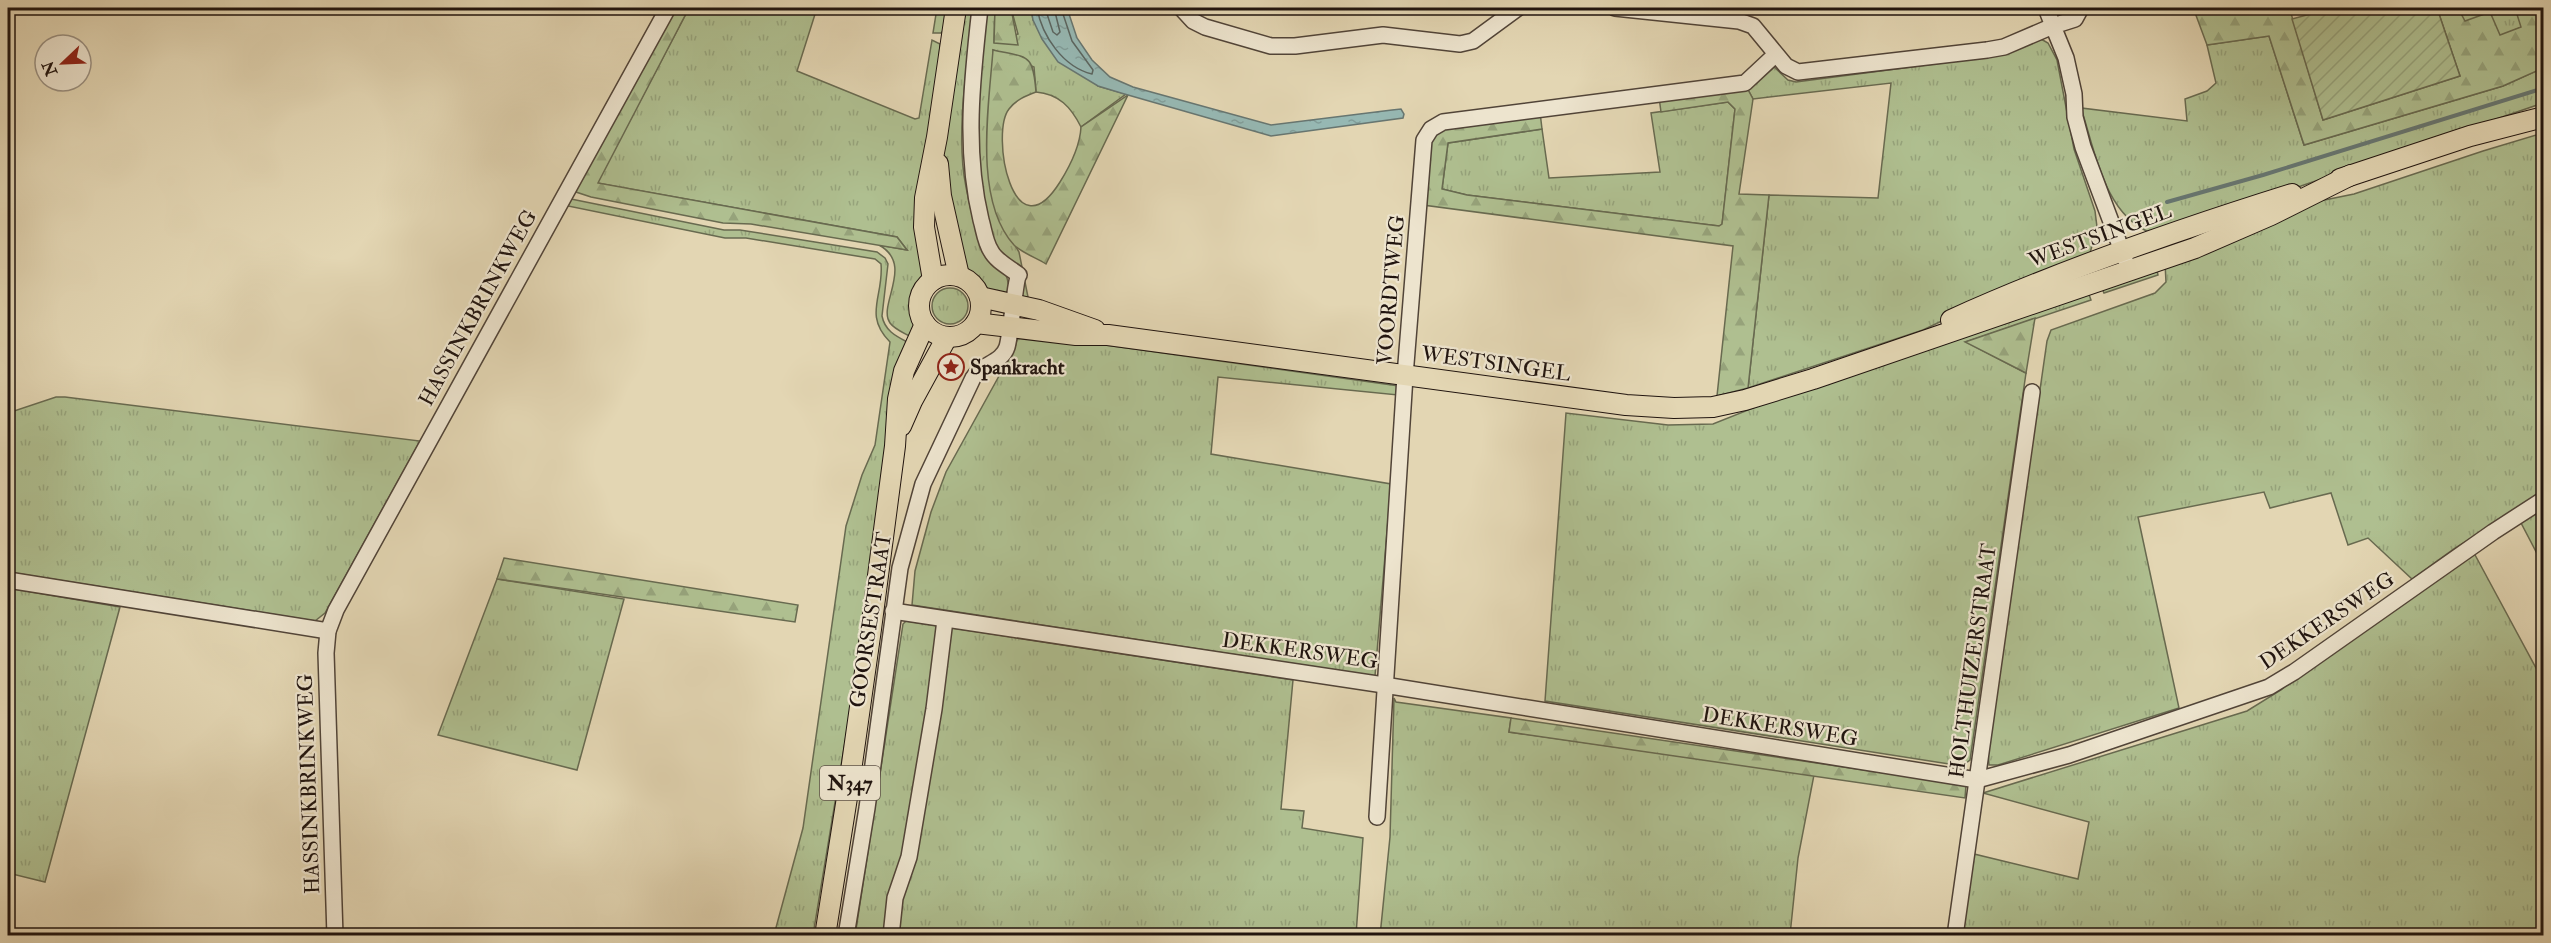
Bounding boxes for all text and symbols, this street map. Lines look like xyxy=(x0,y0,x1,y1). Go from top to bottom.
north arrow xyxy=(33,33,93,93)
text: N xyxy=(38,57,63,80)
street label: WESTSINGEL xyxy=(2024,198,2175,275)
street label: HASSINKBRINKWEG xyxy=(413,205,543,411)
street label: VOORDTWEG xyxy=(1371,214,1411,366)
street label: WESTSINGEL xyxy=(1419,340,1572,388)
place icon: Spankracht xyxy=(936,352,966,382)
place label: Spankracht xyxy=(970,354,1065,381)
street label: GOORSESTRAAT xyxy=(844,530,898,710)
street label: HOLTHUIZERSTRAAT xyxy=(1943,542,2003,780)
street label: DEKKERSWEG xyxy=(2254,566,2400,676)
street label: DEKKERSWEG xyxy=(1220,627,1380,675)
street label: HASSINKBRINKWEG xyxy=(292,673,326,895)
street label: DEKKERSWEG xyxy=(1700,701,1860,753)
road number: N347 xyxy=(820,766,880,800)

